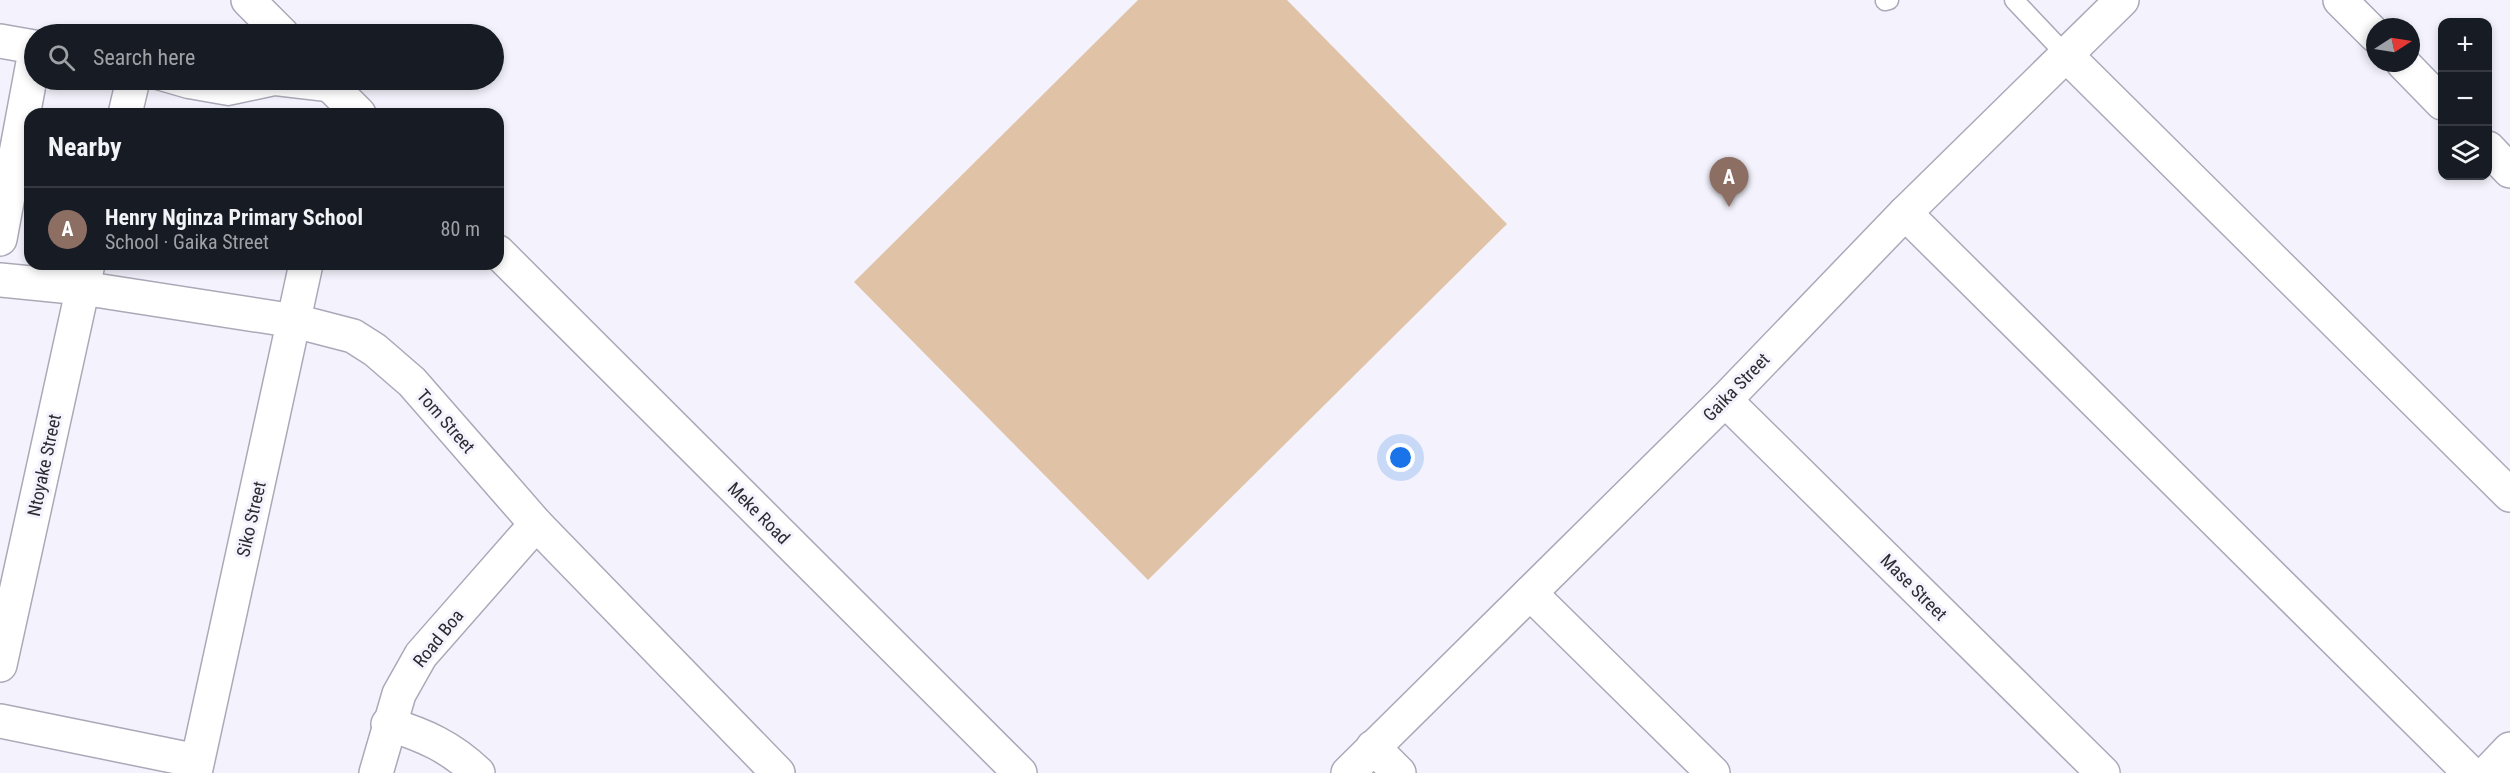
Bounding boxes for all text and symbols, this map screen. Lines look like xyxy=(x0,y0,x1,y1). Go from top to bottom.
north arrow xyxy=(2366,18,2420,72)
map controls xyxy=(2438,18,2492,180)
button: + xyxy=(2438,18,2492,72)
search box xyxy=(24,24,504,90)
icon: search xyxy=(45,41,78,74)
text: Search here xyxy=(93,45,195,70)
button: − xyxy=(2438,72,2492,126)
button: layers xyxy=(2438,126,2492,180)
text: Nearby xyxy=(48,132,122,162)
pin: A xyxy=(1710,158,1748,207)
text: Henry Nginza Primary School xyxy=(105,205,363,230)
text: A xyxy=(62,217,73,241)
text: 80 m xyxy=(441,217,480,241)
text: School · Gaika Street xyxy=(105,230,269,254)
street label: Gaika Street xyxy=(1698,349,1774,425)
street label: Tom Street xyxy=(413,385,479,457)
street label: Ntoyake Street xyxy=(23,412,65,518)
your location xyxy=(1386,443,1415,472)
street label: Meke Road xyxy=(724,478,794,548)
street label: Siko Street xyxy=(232,479,270,559)
street label: Mase Street xyxy=(1876,549,1952,625)
street label: Road Boa xyxy=(409,605,467,671)

